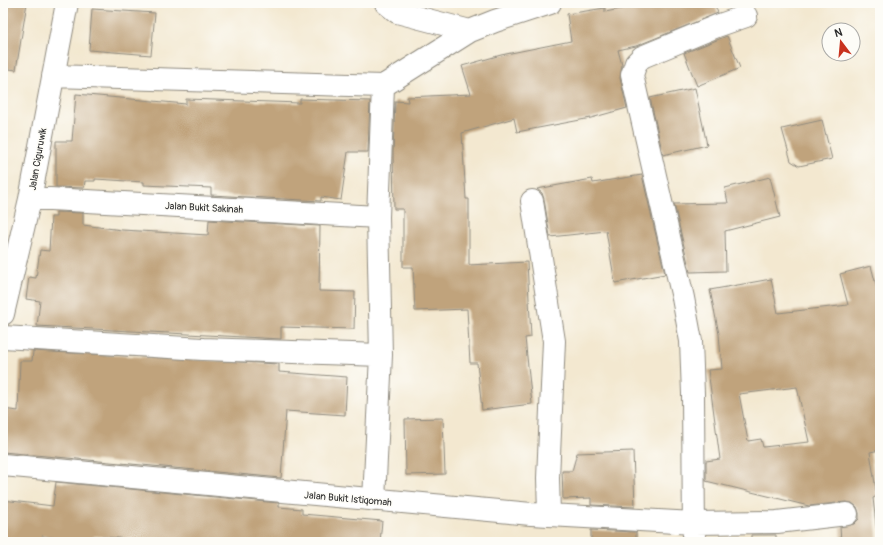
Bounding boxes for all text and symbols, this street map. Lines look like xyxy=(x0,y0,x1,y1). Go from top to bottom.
north arrow xyxy=(821,22,861,62)
text: N xyxy=(833,25,844,40)
street label: Jalan Ciguruwik xyxy=(27,126,50,191)
street label: Jalan Bukit Sakinah xyxy=(165,200,244,216)
street label: Jalan Bukit Istiqomah xyxy=(304,489,393,509)

